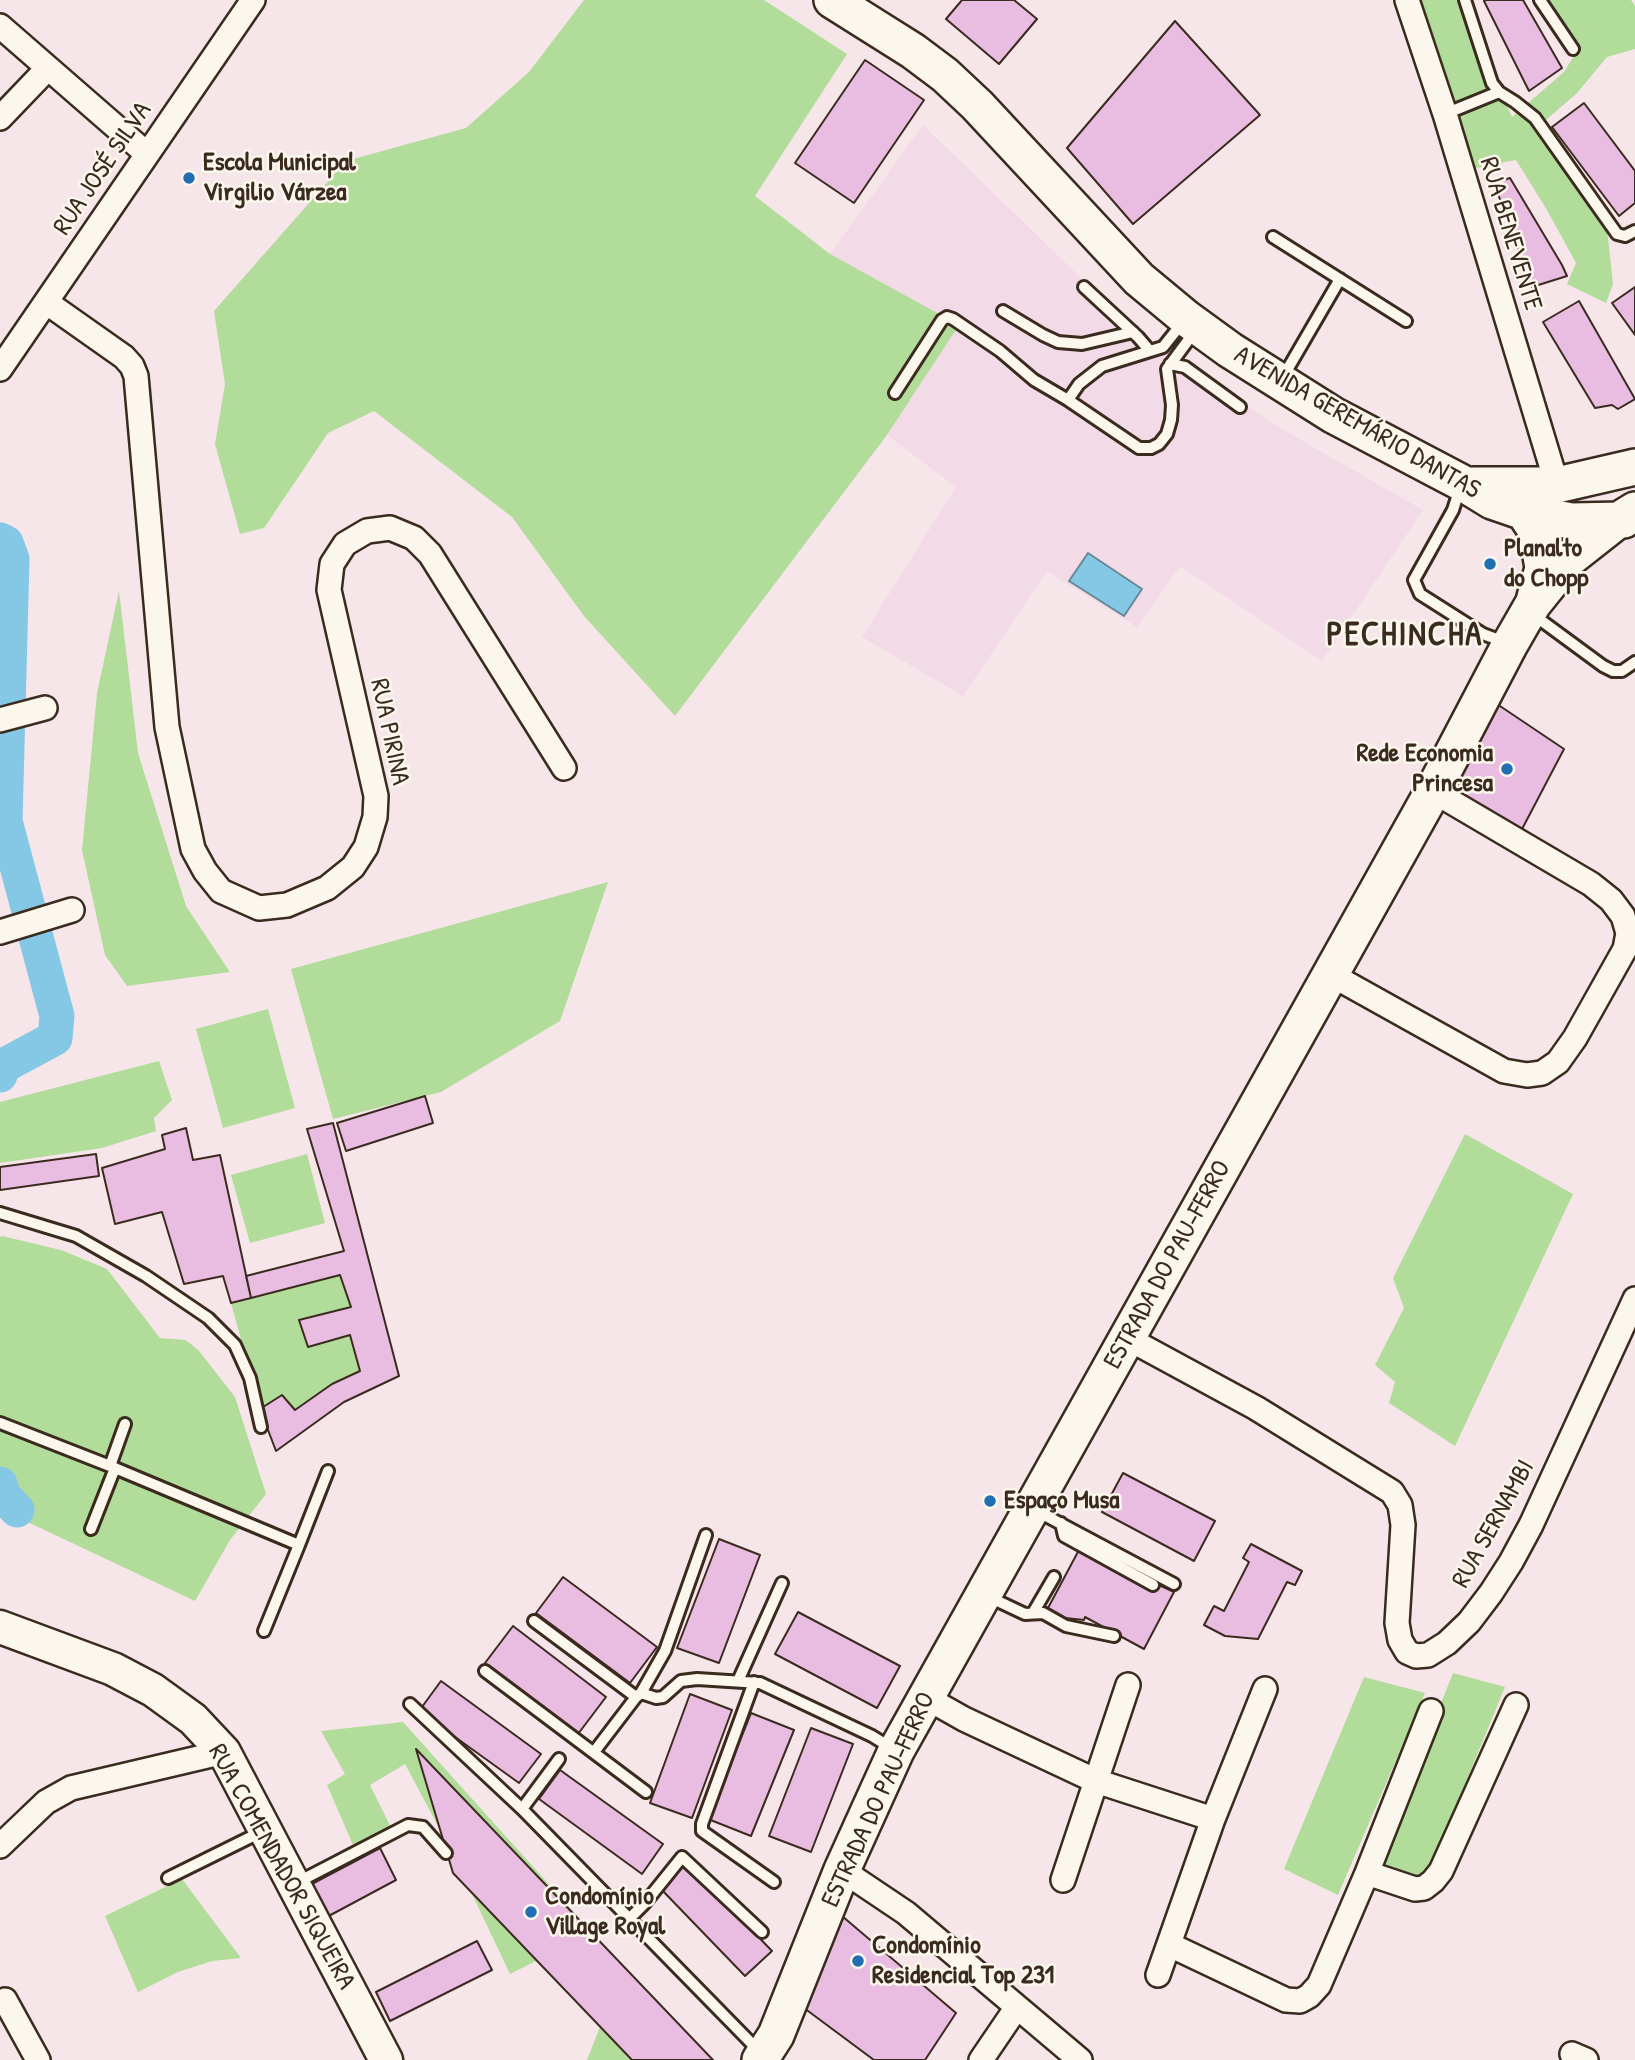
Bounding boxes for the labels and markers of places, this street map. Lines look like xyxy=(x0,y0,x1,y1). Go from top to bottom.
place label: Escola Municipal Virgilio Várzea xyxy=(203,147,356,208)
marker: Escola Municipal Virgilio Várzea xyxy=(181,170,197,186)
place label: Planalto do Chopp xyxy=(1504,533,1588,594)
marker: Planalto do Chopp xyxy=(1482,556,1498,572)
place label: Rede Economia Princesa xyxy=(1356,738,1493,800)
marker: Rede Economia Princesa xyxy=(1499,761,1515,777)
place label: Espaço Musa xyxy=(1004,1485,1119,1517)
marker: Espaço Musa xyxy=(982,1493,998,1509)
place label: Condomínio Village Royal xyxy=(545,1881,665,1942)
marker: Condomínio Village Royal xyxy=(523,1904,539,1920)
place label: Condomínio Residencial Top 231 xyxy=(872,1930,1054,1992)
marker: Condomínio Residencial Top 231 xyxy=(850,1953,866,1969)

